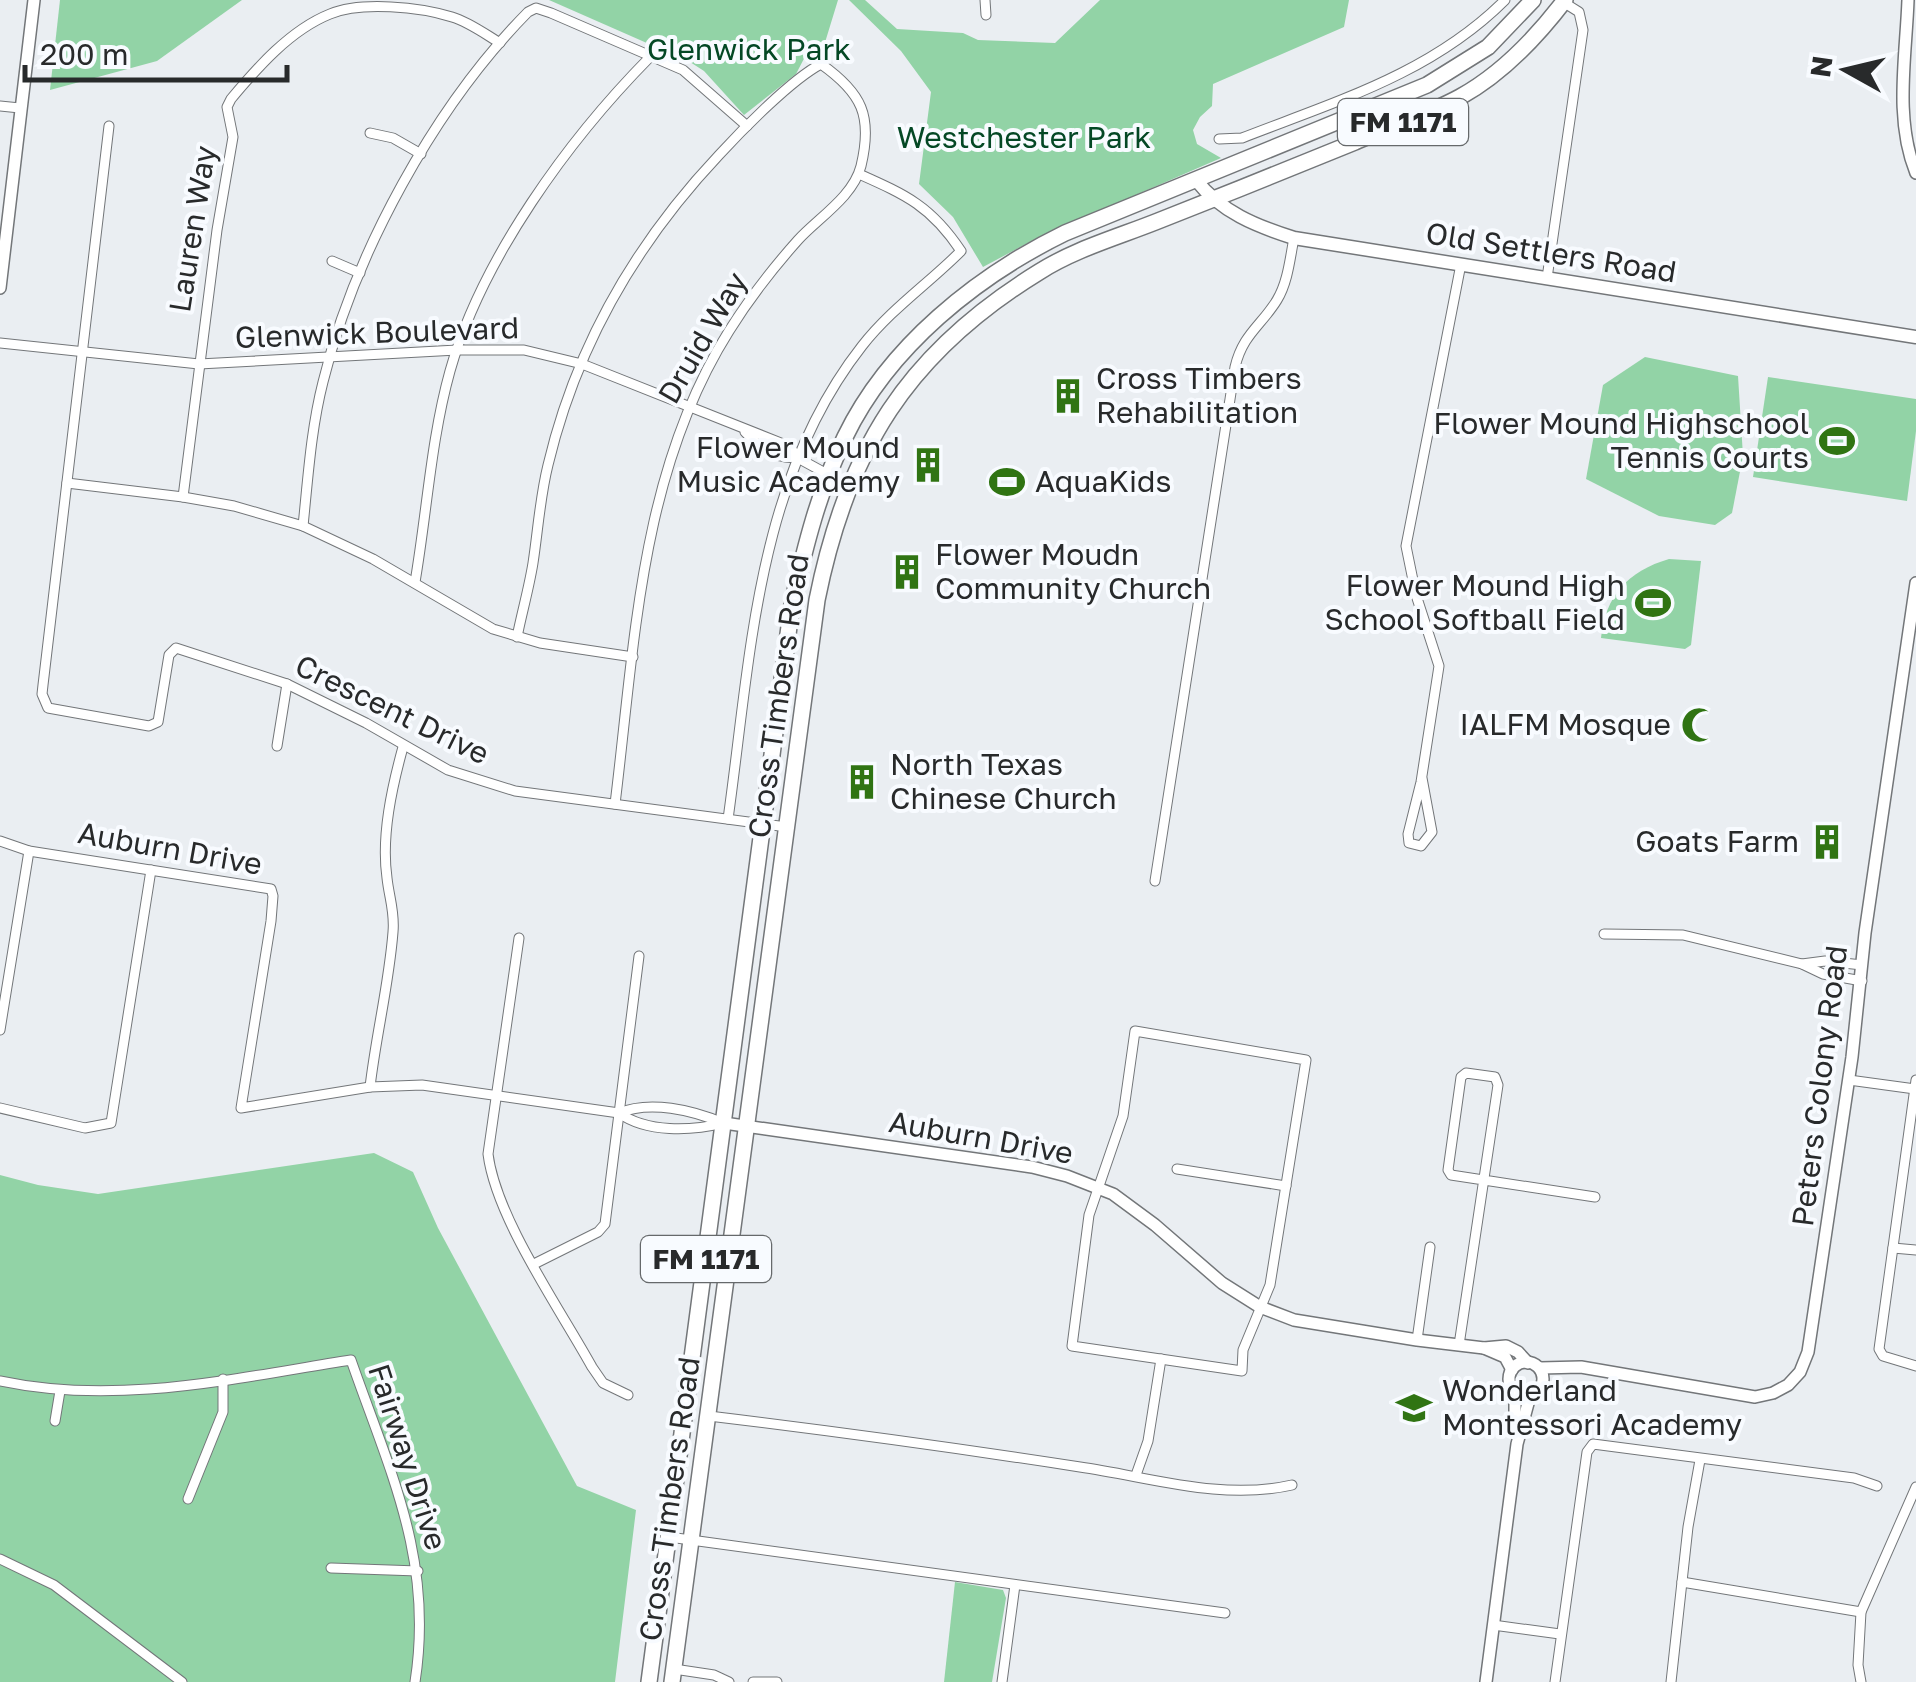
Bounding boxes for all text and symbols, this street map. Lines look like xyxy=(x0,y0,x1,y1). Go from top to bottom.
scale bar xyxy=(25,20,288,82)
north arrow xyxy=(1796,20,1896,120)
park label: Glenwick Park xyxy=(647,31,851,67)
text: 200 m xyxy=(40,36,129,72)
text: N xyxy=(1803,54,1839,79)
road number: FM 1171 xyxy=(1338,99,1468,145)
park label: Westchester Park xyxy=(897,119,1151,155)
street label: Lauren Way xyxy=(161,143,223,315)
street label: Old Settlers Road xyxy=(1423,214,1679,290)
street label: Druid Way xyxy=(650,265,754,410)
street label: Glenwick Boulevard xyxy=(234,309,520,355)
place label: Cross Timbers Rehabilitation xyxy=(1096,360,1302,430)
building icon: Cross Timbers Rehabilitation xyxy=(1049,377,1087,415)
place label: Flower Mound Highschool Tennis Courts xyxy=(1433,405,1809,475)
sports icon: Flower Mound Highschool Tennis Courts xyxy=(1818,422,1856,460)
place label: Flower Mound Music Academy xyxy=(677,429,900,499)
building icon: Flower Mound Music Academy xyxy=(909,446,947,484)
sports icon: AquaKids xyxy=(988,463,1026,501)
place label: AquaKids xyxy=(1035,463,1171,499)
place label: Flower Moudn Community Church xyxy=(935,536,1211,606)
street label: Cross Timbers Road xyxy=(740,551,816,840)
building icon: Flower Moudn Community Church xyxy=(888,553,926,591)
place label: Flower Mound High School Softball Field xyxy=(1325,567,1625,637)
sports icon: Flower Mound High School Softball Field xyxy=(1634,584,1672,622)
street label: Crescent Drive xyxy=(290,647,495,771)
place label: IALFM Mosque xyxy=(1460,706,1671,742)
mosque icon: IALFM Mosque xyxy=(1680,706,1718,744)
place label: North Texas Chinese Church xyxy=(890,746,1117,816)
building icon: North Texas Chinese Church xyxy=(843,763,881,801)
street label: Auburn Drive xyxy=(75,814,265,882)
place label: Goats Farm xyxy=(1635,823,1799,859)
building icon: Goats Farm xyxy=(1808,823,1846,861)
street label: Peters Colony Road xyxy=(1784,943,1854,1228)
street label: Auburn Drive xyxy=(886,1103,1076,1171)
road number: FM 1171 xyxy=(641,1236,771,1282)
street label: Cross Timbers Road xyxy=(631,1354,707,1643)
street label: Fairway Drive xyxy=(361,1359,455,1554)
place label: Wonderland Montessori Academy xyxy=(1442,1372,1742,1442)
school or university icon: Wonderland Montessori Academy xyxy=(1395,1389,1433,1427)

